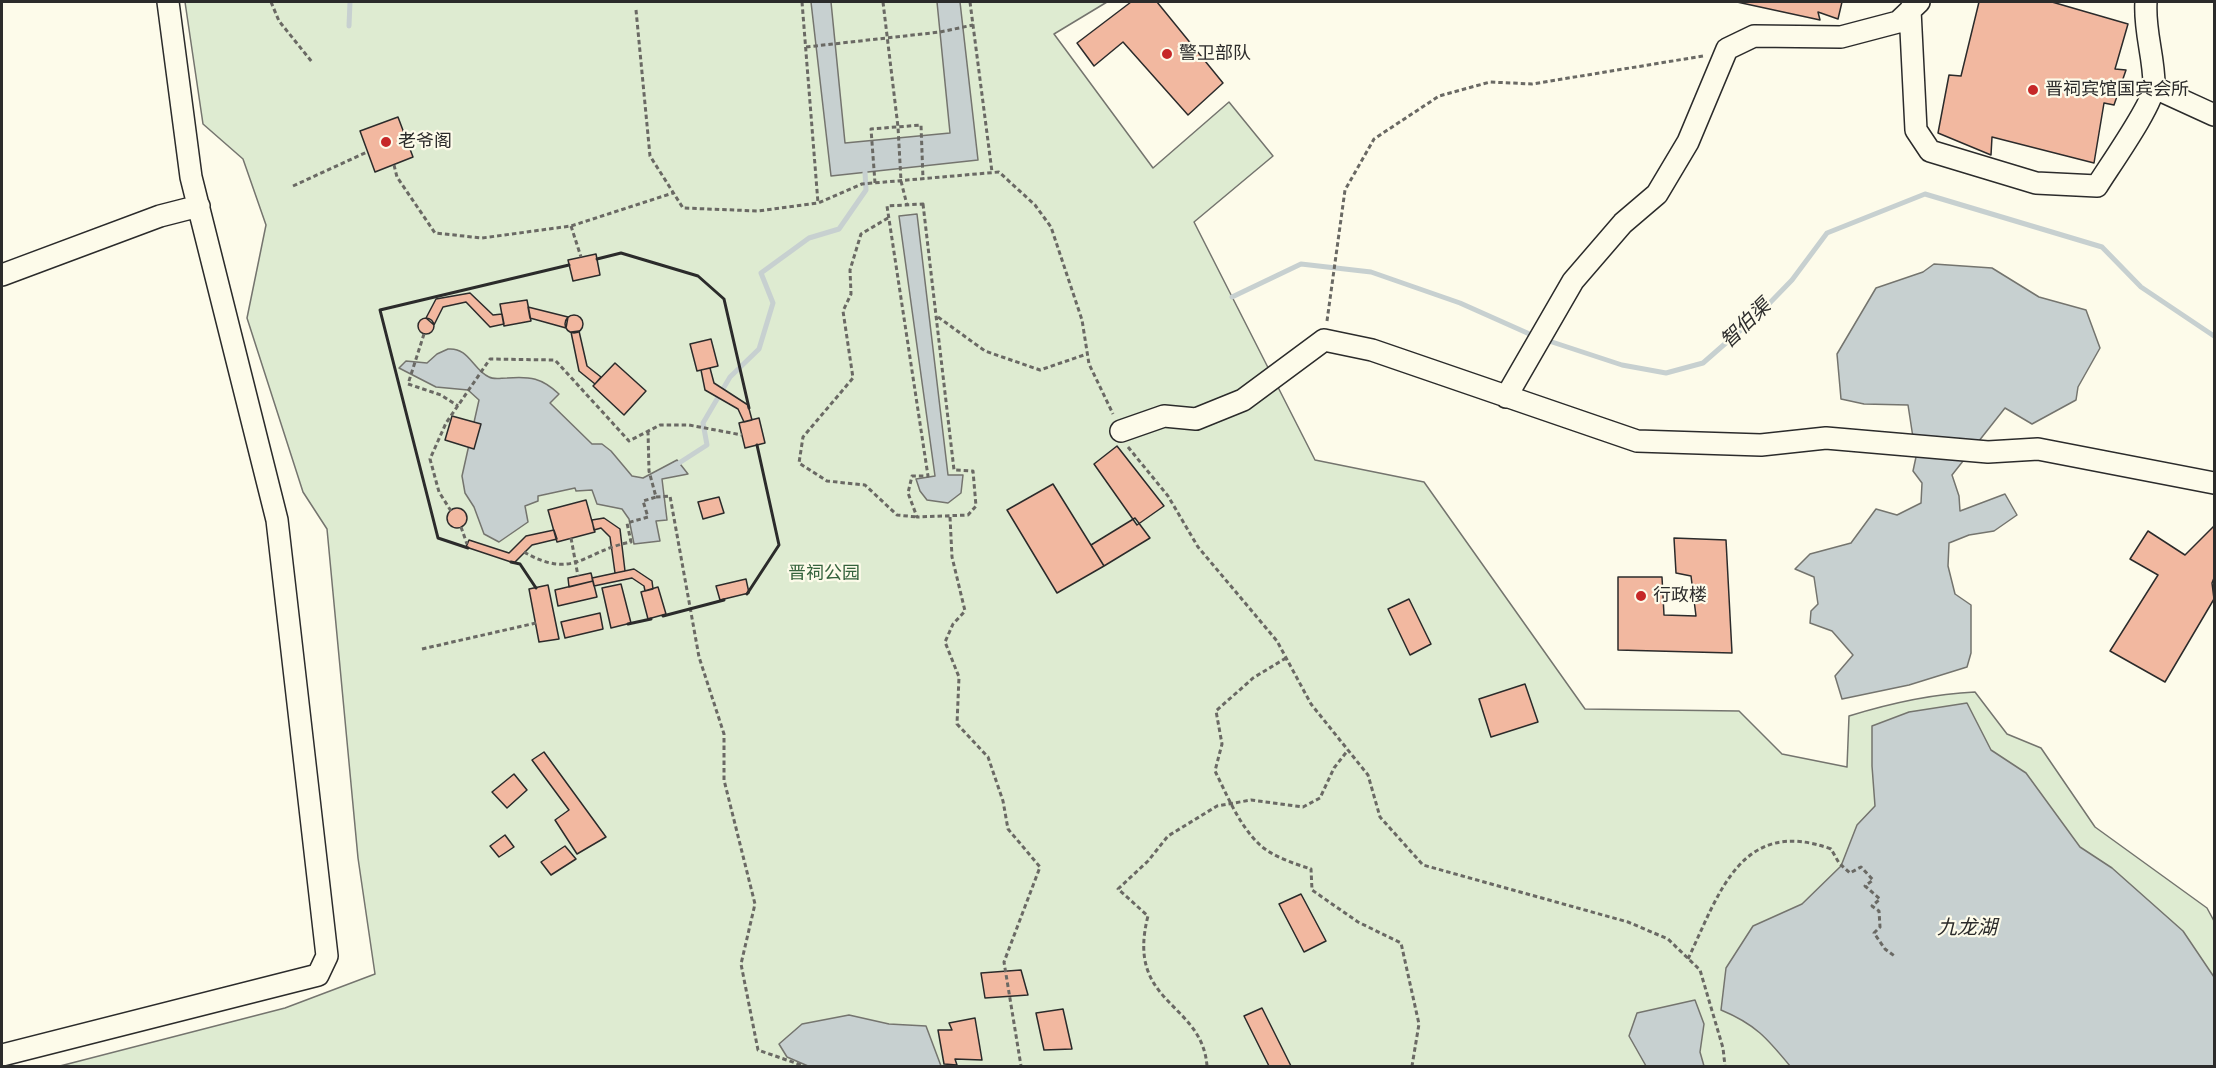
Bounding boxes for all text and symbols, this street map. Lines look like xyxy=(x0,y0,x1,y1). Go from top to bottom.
place label: 警卫部队 xyxy=(1179,43,1251,65)
marker: 警卫部队 xyxy=(1160,47,1174,61)
place label: 晋祠宾馆国宾会所 xyxy=(2045,79,2189,101)
marker: 晋祠宾馆国宾会所 xyxy=(2026,83,2040,97)
place label: 老爷阁 xyxy=(398,131,452,153)
marker: 老爷阁 xyxy=(379,135,393,149)
water label: 智伯渠 xyxy=(1716,295,1776,353)
park label: 晋祠公园 xyxy=(788,563,860,585)
place label: 行政楼 xyxy=(1653,585,1707,607)
marker: 行政楼 xyxy=(1634,589,1648,603)
water label: 九龙湖 xyxy=(1937,916,1997,940)

